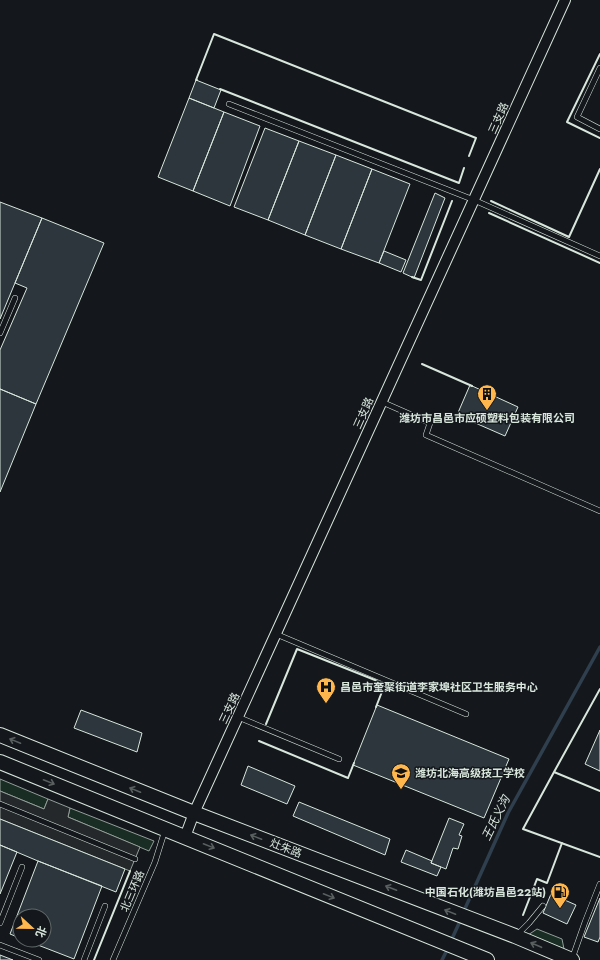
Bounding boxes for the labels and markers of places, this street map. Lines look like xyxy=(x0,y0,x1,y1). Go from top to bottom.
building icon: 潍坊市昌邑市应硕塑料包装有限公司 xyxy=(476,383,498,411)
place label: 潍坊市昌邑市应硕塑料包装有限公司 xyxy=(399,410,575,426)
hospital icon: 昌邑市奎聚街道李家埠社区卫生服务中心 xyxy=(315,676,337,704)
place label: 昌邑市奎聚街道李家埠社区卫生服务中心 xyxy=(340,679,538,695)
school or university icon: 潍坊北海高级技工学校 xyxy=(390,762,412,790)
place label: 潍坊北海高级技工学校 xyxy=(415,765,525,781)
fuel station icon: 中国石化(潍坊昌邑22站) xyxy=(549,881,571,909)
place label: 中国石化(潍坊昌邑22站) xyxy=(425,884,546,900)

